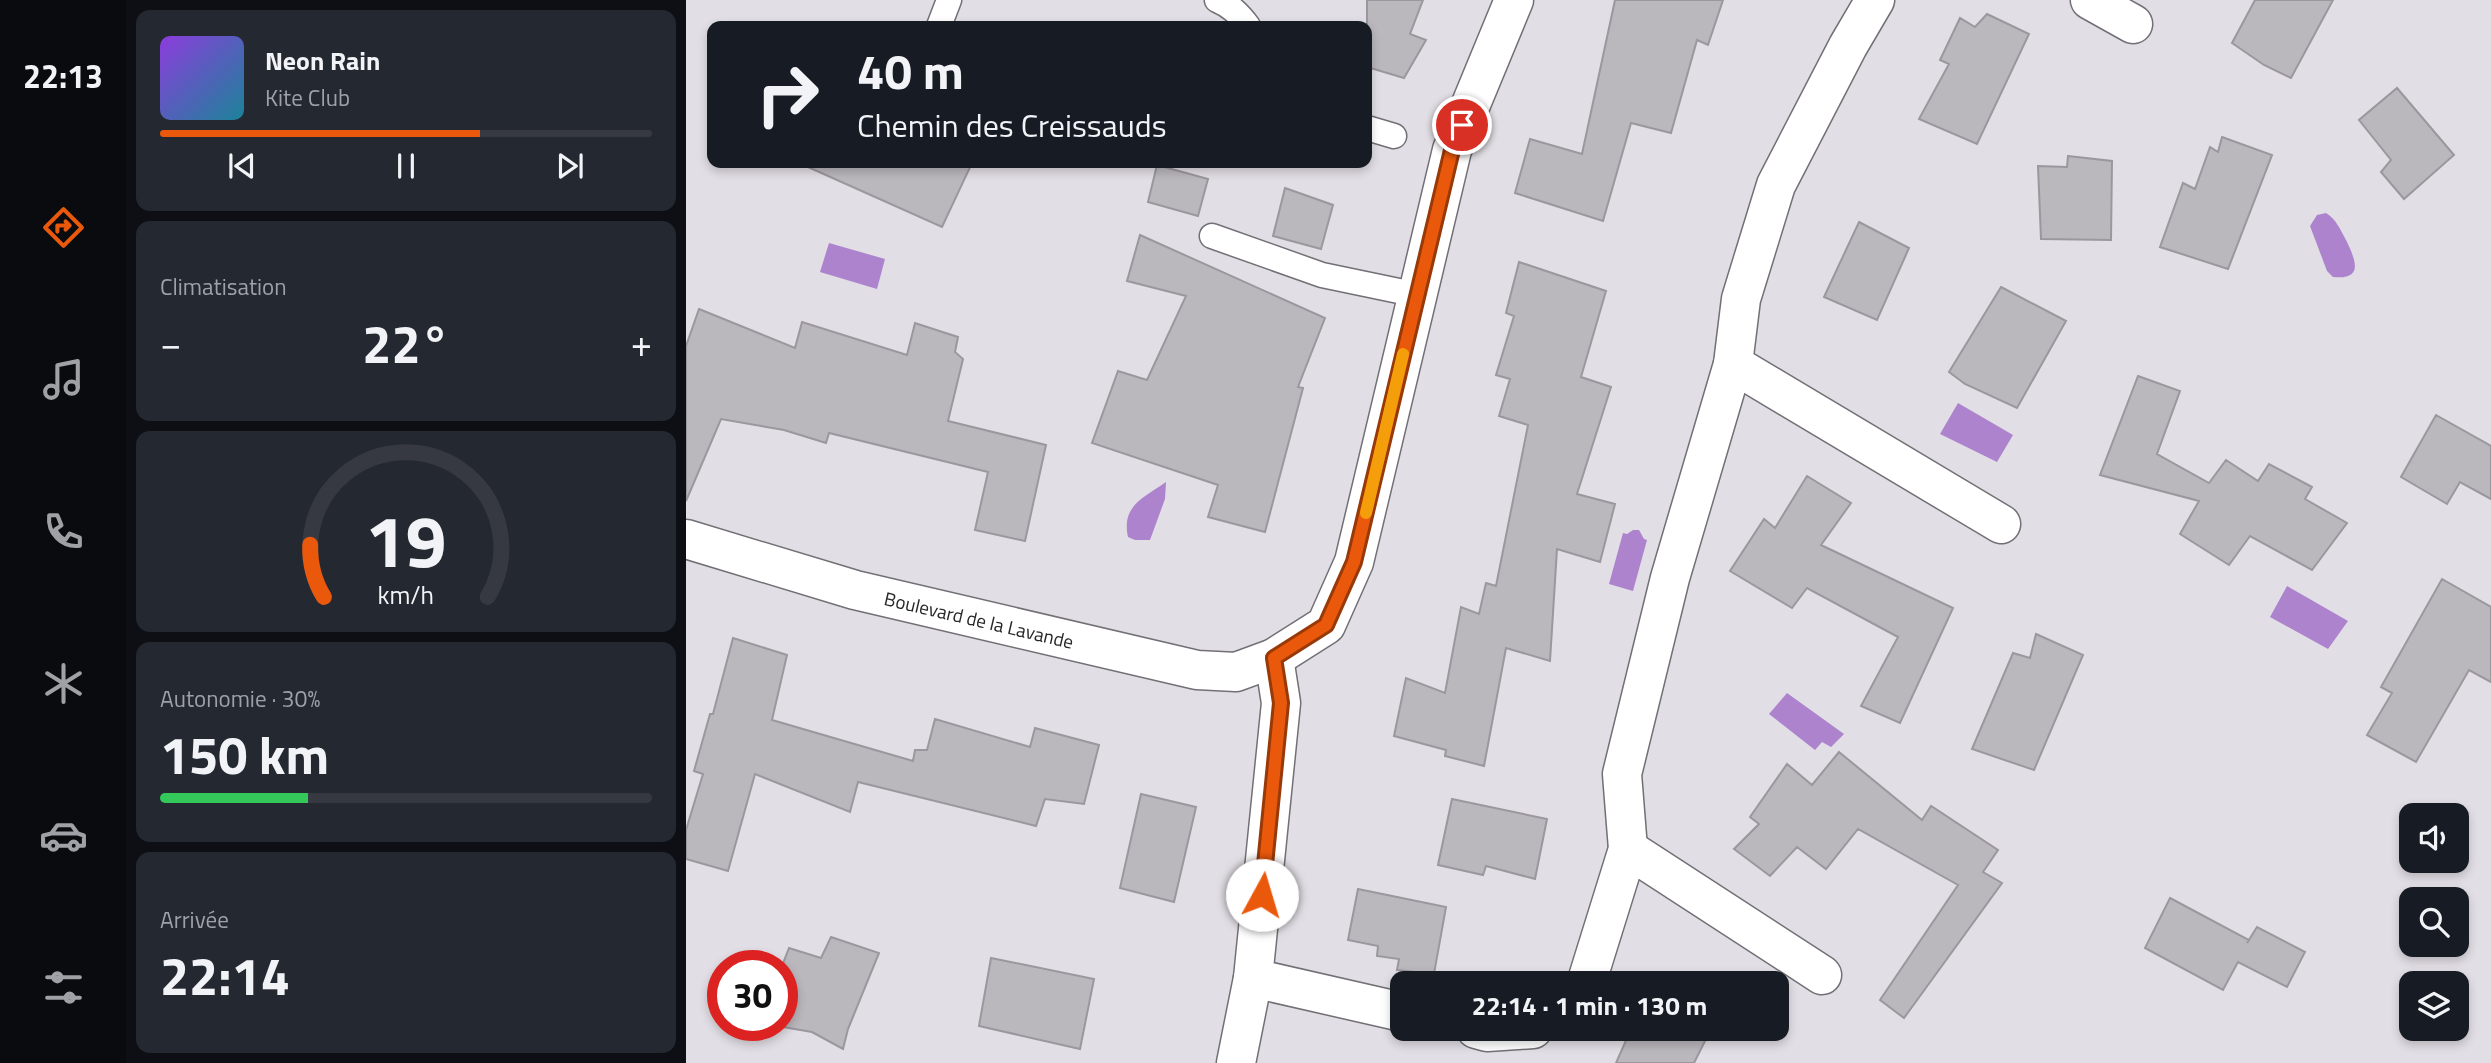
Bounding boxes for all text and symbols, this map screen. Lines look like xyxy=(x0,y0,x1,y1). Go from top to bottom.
text: 40 m xyxy=(857,33,964,108)
text: Neon Rain xyxy=(265,41,380,80)
icon: right xyxy=(742,49,833,140)
text: 22:13 xyxy=(23,52,103,100)
text: Kite Club xyxy=(265,80,350,115)
pin xyxy=(1432,95,1492,155)
text: Chemin des Creissauds xyxy=(857,101,1167,149)
icon: arrive xyxy=(1443,106,1481,144)
icon: previous xyxy=(223,147,261,185)
icon: pause xyxy=(387,147,425,185)
icon: next xyxy=(551,147,589,185)
icon: directions xyxy=(39,203,88,252)
text: Climatisation xyxy=(160,269,287,304)
text: 22° xyxy=(362,304,450,383)
text: − xyxy=(160,314,181,372)
text: + xyxy=(631,314,652,372)
icon: music xyxy=(39,355,88,404)
text: 19 xyxy=(365,486,447,596)
icon: phone xyxy=(39,507,88,556)
text: km/h xyxy=(378,576,434,614)
street label: Boulevard de la Lavande xyxy=(881,583,1077,655)
icon: climate xyxy=(39,659,88,708)
text: Autonomie · 30% xyxy=(160,681,320,716)
text: 150 km xyxy=(160,715,329,794)
map controls xyxy=(2399,803,2469,1041)
button: sound xyxy=(2399,803,2469,873)
icon: car xyxy=(39,811,88,860)
position arrow xyxy=(1225,858,1299,932)
button: search xyxy=(2399,887,2469,957)
text: Arrivée xyxy=(160,902,229,937)
text: 22:14 xyxy=(160,936,290,1015)
speed limit sign: 30 xyxy=(707,950,798,1041)
icon: filters xyxy=(39,963,88,1012)
button: layers xyxy=(2399,971,2469,1041)
text: 22:14 · 1 min · 130 m xyxy=(1472,986,1707,1025)

